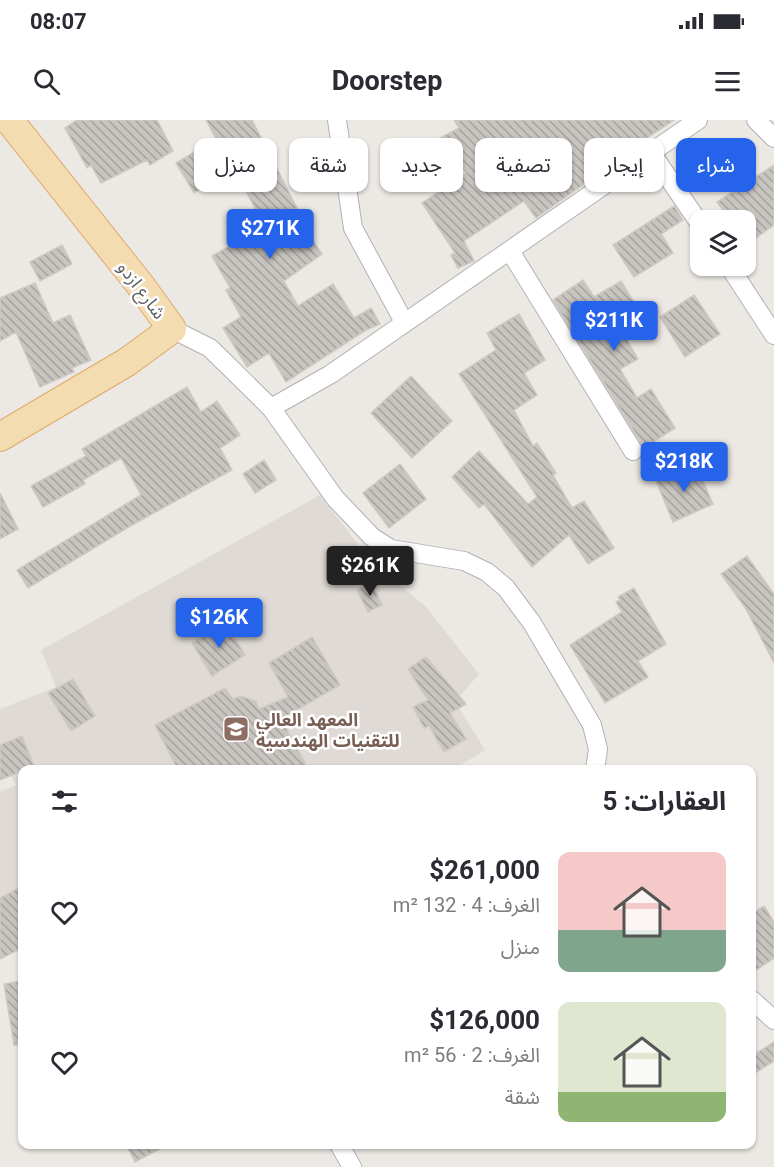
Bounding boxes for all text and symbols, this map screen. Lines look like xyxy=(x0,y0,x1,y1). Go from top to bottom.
text: 08:07 xyxy=(30,9,87,34)
icon: search xyxy=(30,65,63,98)
text: Doorstep xyxy=(332,65,442,97)
icon: menu xyxy=(711,65,744,98)
chip: منزل xyxy=(194,138,277,192)
chip: شقة xyxy=(289,138,368,192)
chip: جديد xyxy=(380,138,463,192)
chip: تصفية xyxy=(475,138,572,192)
chip: إيجار xyxy=(584,138,664,192)
chip: شراء xyxy=(676,138,756,192)
pin: $271K xyxy=(228,209,312,260)
map controls xyxy=(690,210,756,276)
button: layers xyxy=(690,210,756,276)
text: $271K xyxy=(241,216,299,240)
street label: شارع ازدو xyxy=(110,257,170,325)
pin: $211K xyxy=(572,301,656,352)
text: $211K xyxy=(585,308,643,332)
pin: $218K xyxy=(642,442,726,493)
text: $218K xyxy=(655,449,713,473)
pin: $261K xyxy=(328,546,412,597)
text: $261K xyxy=(341,553,399,577)
pin: $126K xyxy=(177,598,261,649)
text: $126K xyxy=(190,605,248,629)
place label: المعهد العالي للتقنيات الهندسية xyxy=(256,709,400,751)
school or university icon: المعهد العالي للتقنيات الهندسية xyxy=(221,714,251,744)
icon: filters xyxy=(48,785,81,818)
text: العقارات: 5 xyxy=(602,786,726,816)
text: $261,000 xyxy=(429,855,540,885)
icon: home xyxy=(606,876,678,948)
text: الغرف: 4 · 132 m² xyxy=(393,893,540,917)
icon: heart xyxy=(48,896,81,929)
text: منزل xyxy=(501,935,540,959)
text: $126,000 xyxy=(429,1005,540,1035)
icon: home xyxy=(606,1026,678,1098)
text: الغرف: 2 · 56 m² xyxy=(404,1043,540,1067)
icon: heart xyxy=(48,1046,81,1079)
text: شقة xyxy=(505,1085,540,1109)

